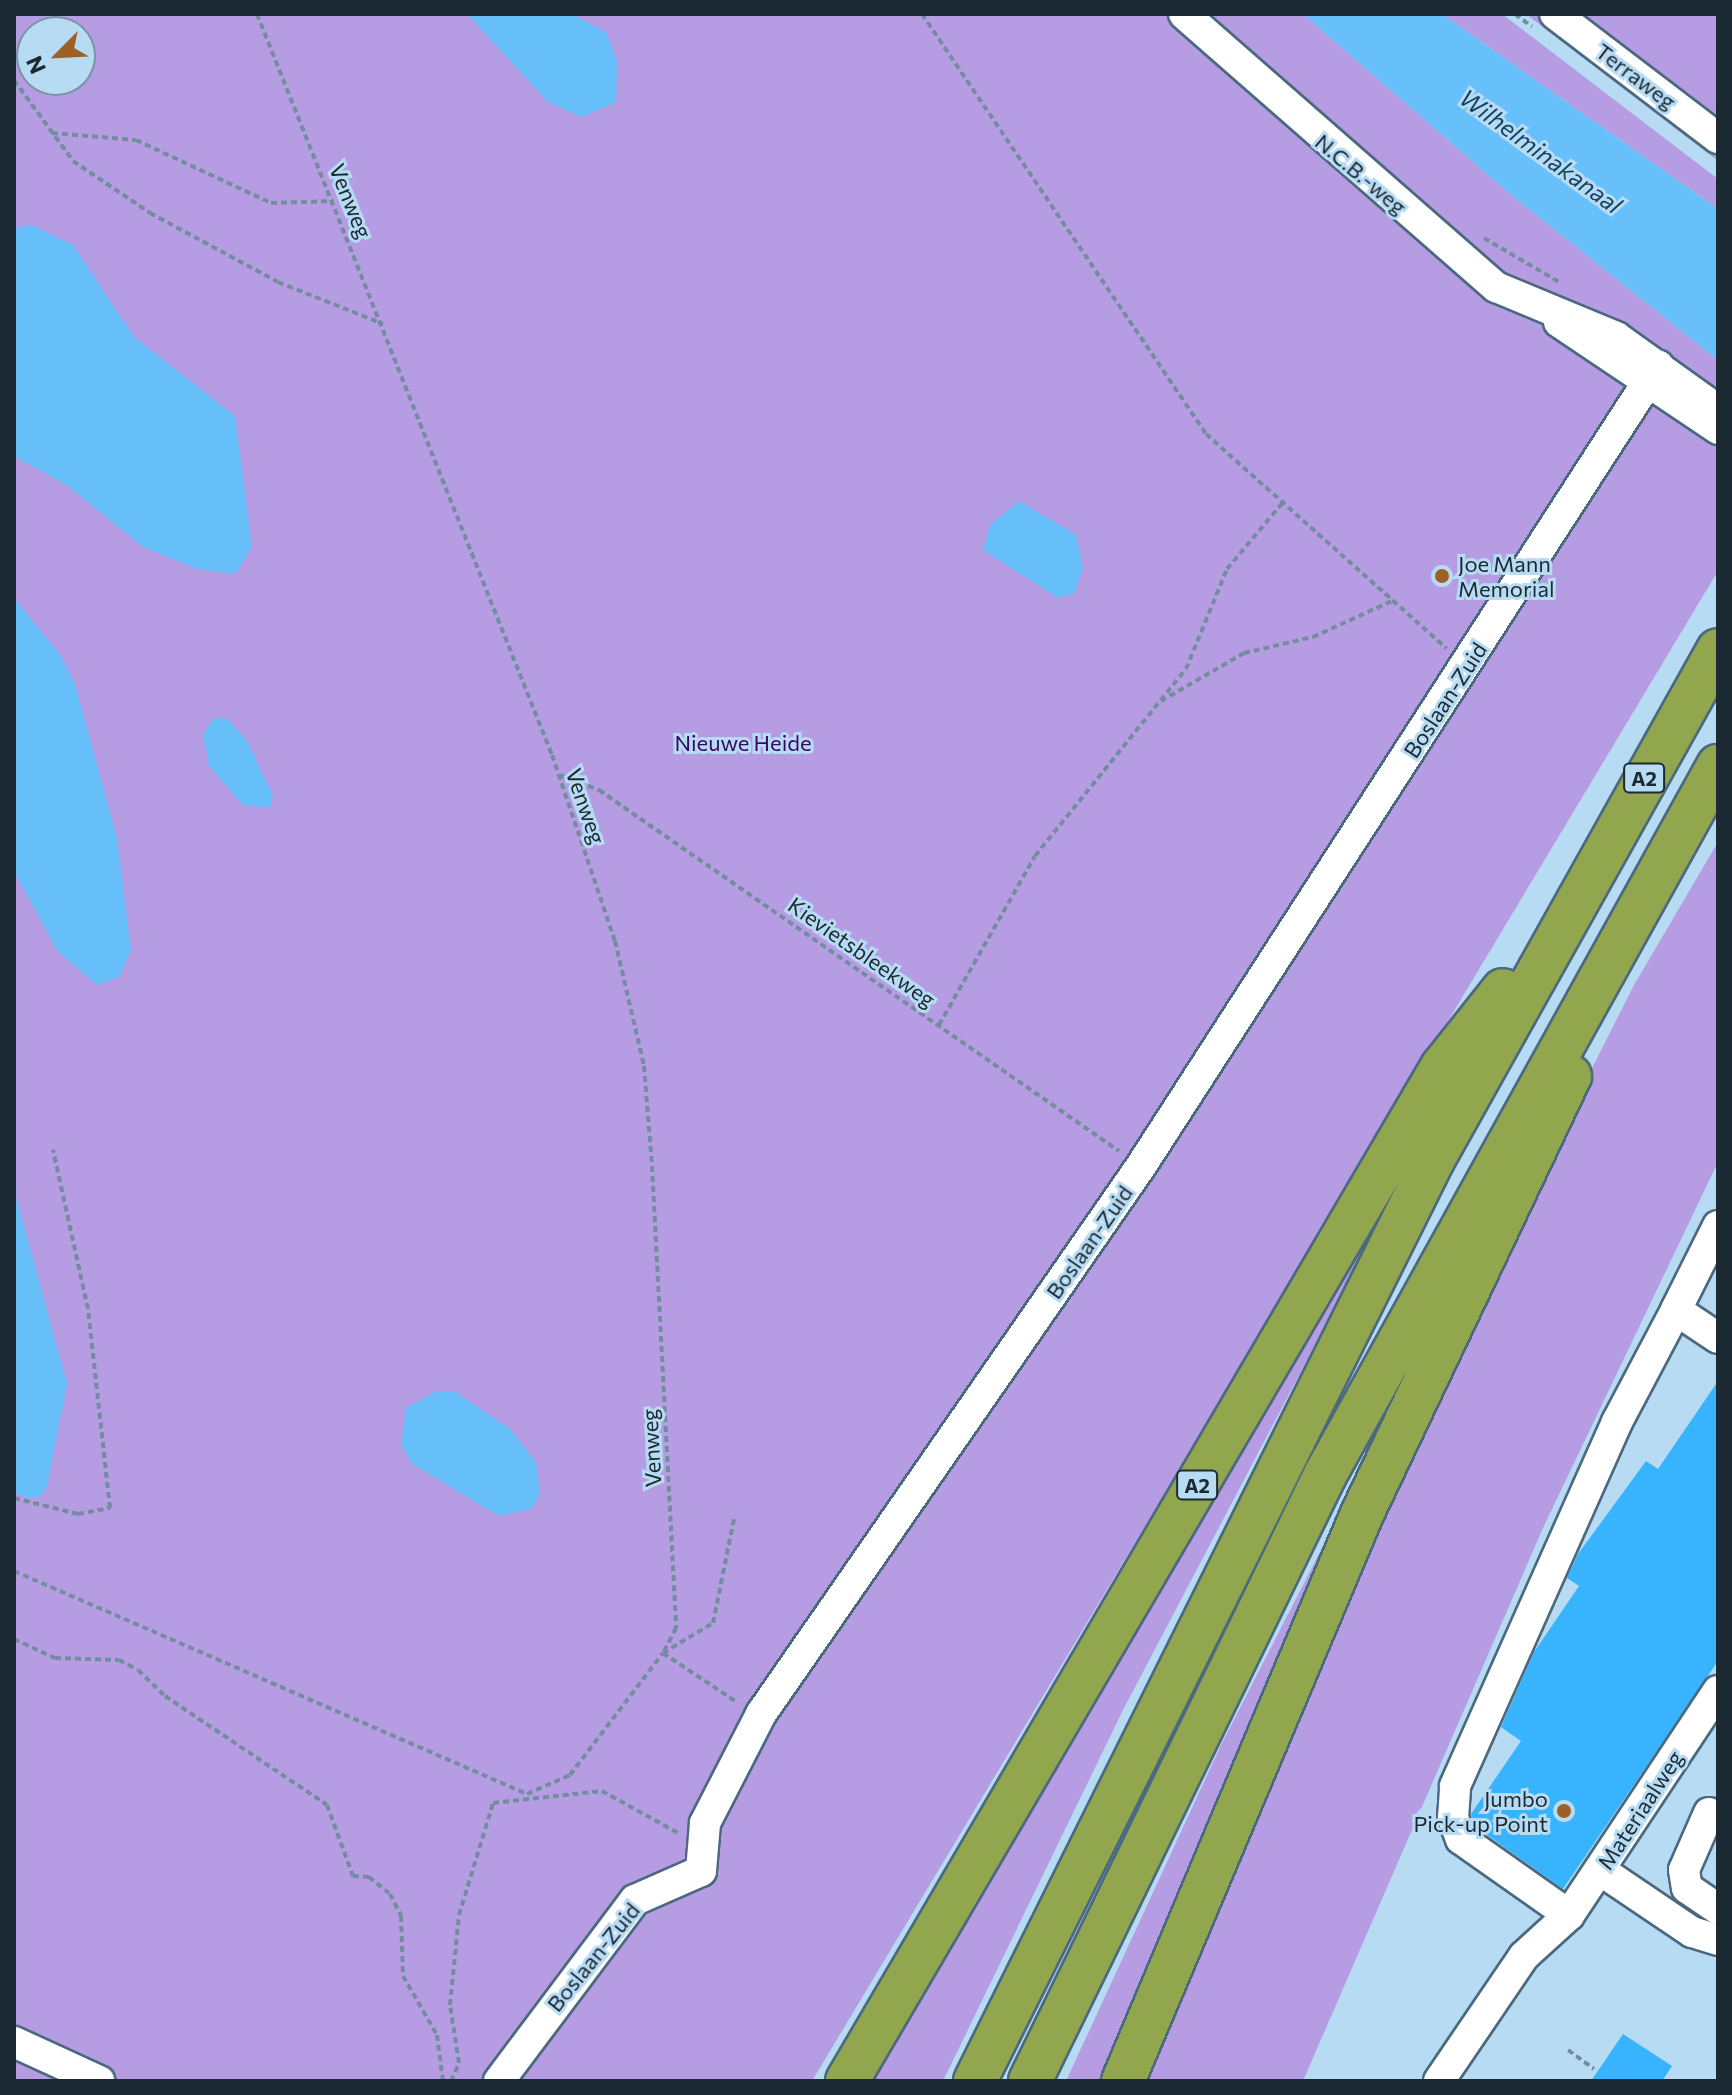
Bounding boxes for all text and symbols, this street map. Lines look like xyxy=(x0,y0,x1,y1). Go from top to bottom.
north arrow xyxy=(16,16,96,96)
street label: Terraweg xyxy=(1591,37,1681,115)
text: N xyxy=(20,52,51,78)
water label: Wilhelminakanaal xyxy=(1454,83,1628,219)
street label: N.C.B.-weg xyxy=(1310,128,1412,220)
street label: Venweg xyxy=(324,160,378,242)
place label: Joe Mann Memorial xyxy=(1458,550,1554,602)
marker: Joe Mann Memorial xyxy=(1433,567,1451,585)
street label: Boslaan-Zuid xyxy=(1398,637,1492,763)
park label: Nieuwe Heide xyxy=(674,730,812,756)
road number: A2 xyxy=(1622,762,1666,794)
street label: Venweg xyxy=(561,765,611,847)
street label: Kievietsbleekweg xyxy=(783,891,941,1013)
street label: Boslaan-Zuid xyxy=(1040,1180,1138,1304)
street label: Venweg xyxy=(636,1408,666,1488)
road number: A2 xyxy=(1175,1469,1219,1501)
street label: Materiaalweg xyxy=(1592,1746,1688,1874)
place label: Jumbo Pick-up Point xyxy=(1414,1785,1548,1836)
marker: Jumbo Pick-up Point xyxy=(1555,1802,1573,1820)
street label: Boslaan-Zuid xyxy=(541,1897,645,2017)

